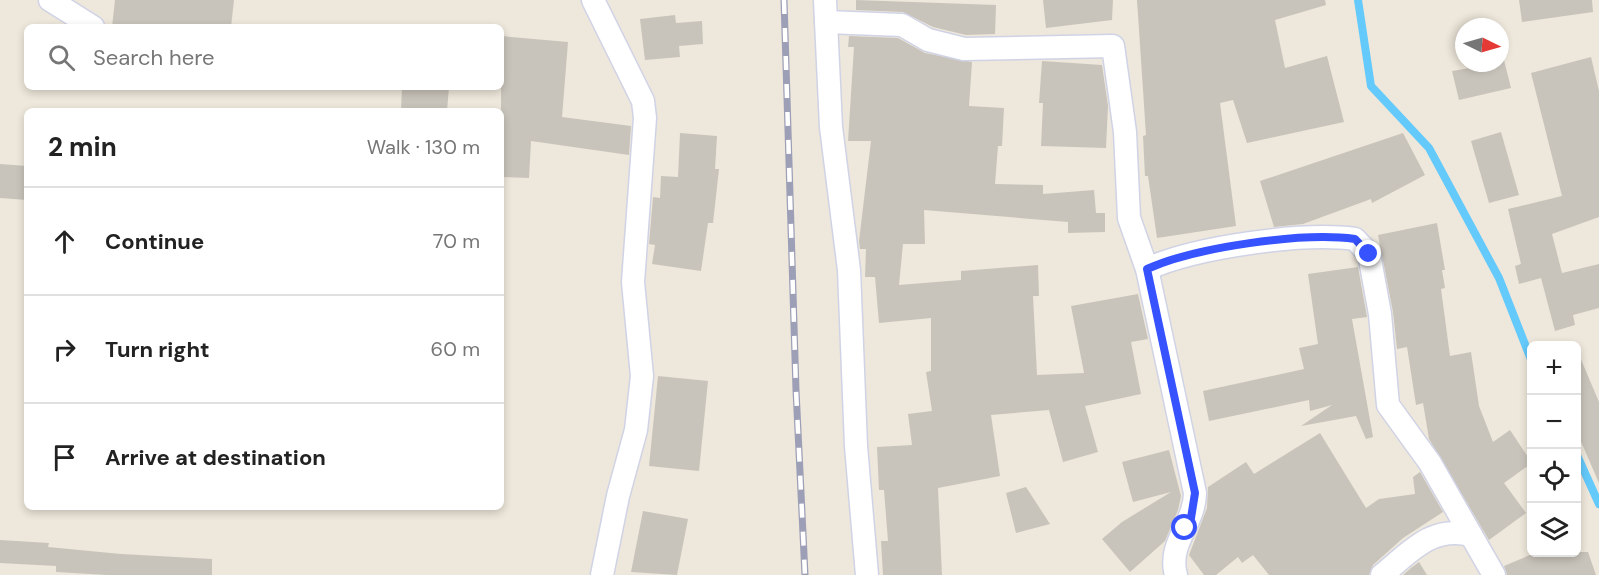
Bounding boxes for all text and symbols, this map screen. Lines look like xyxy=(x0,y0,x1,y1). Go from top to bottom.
north arrow xyxy=(1455,18,1509,72)
search box xyxy=(24,24,504,90)
icon: search xyxy=(45,41,78,74)
text: Search here xyxy=(93,43,214,72)
text: 2 min xyxy=(48,130,117,164)
text: Walk · 130 m xyxy=(367,134,480,160)
icon: ahead xyxy=(48,225,81,258)
text: Continue xyxy=(105,227,204,256)
text: 70 m xyxy=(433,228,480,254)
route end xyxy=(1355,240,1381,266)
icon: right xyxy=(48,333,81,366)
text: Turn right xyxy=(105,335,210,364)
text: 60 m xyxy=(431,336,480,362)
map controls xyxy=(1527,341,1581,557)
button: + xyxy=(1527,341,1581,395)
button: − xyxy=(1527,395,1581,449)
icon: arrive xyxy=(48,441,81,474)
text: Arrive at destination xyxy=(105,443,326,472)
button: locate xyxy=(1527,449,1581,503)
button: layers xyxy=(1527,503,1581,557)
route start xyxy=(1171,514,1197,540)

